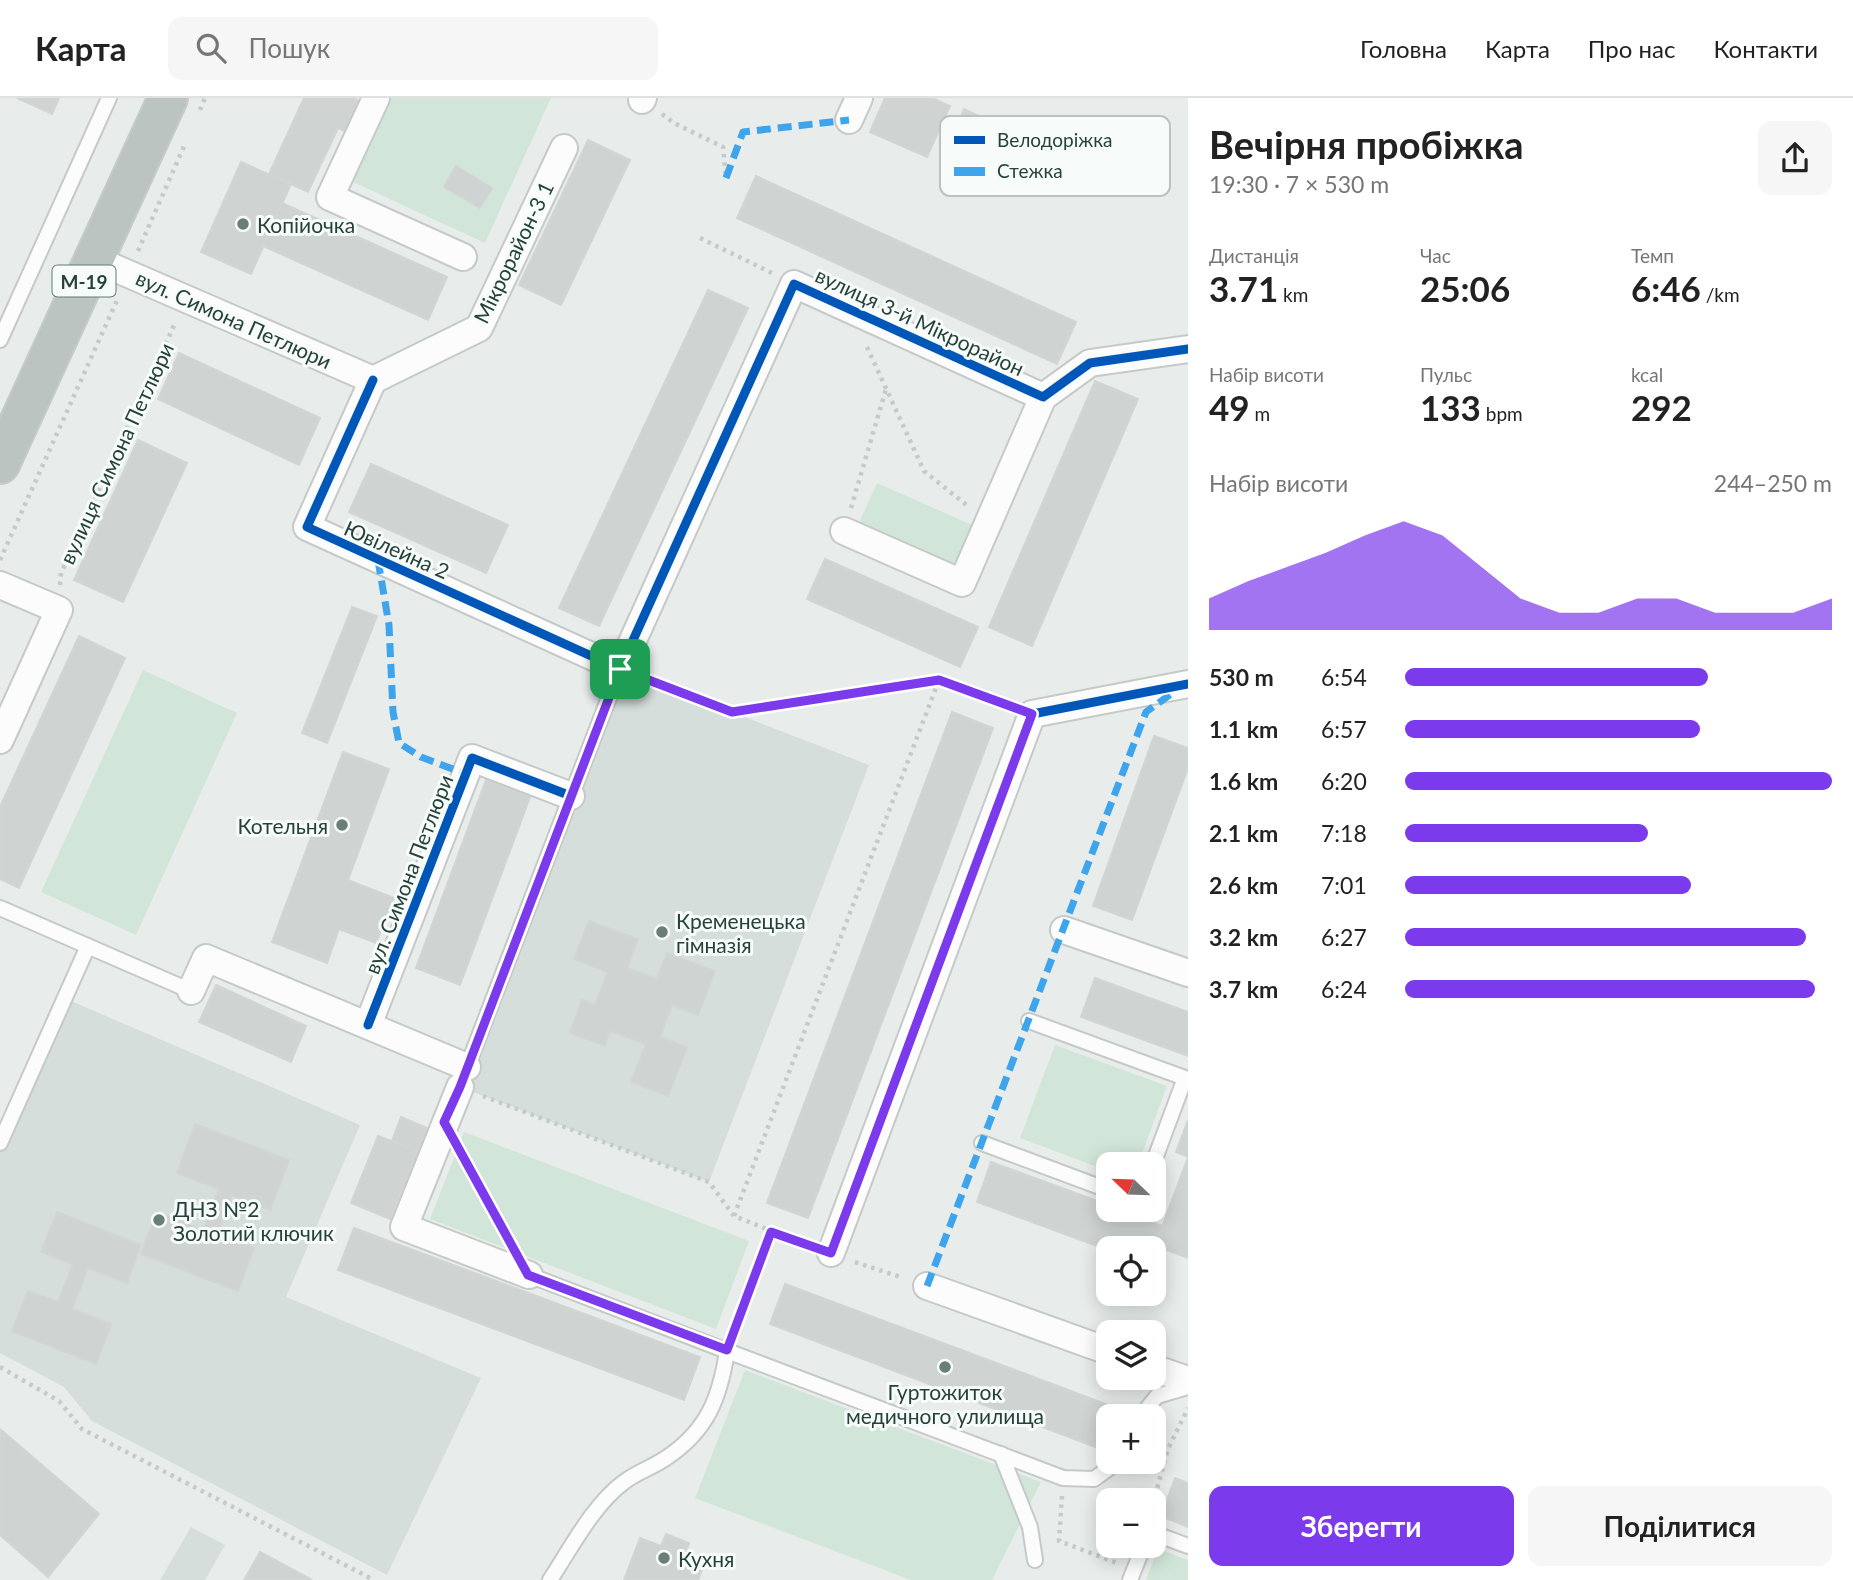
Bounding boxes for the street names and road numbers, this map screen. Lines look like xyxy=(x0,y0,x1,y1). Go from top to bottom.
street label: Мікрорайон-3 1 xyxy=(468,177,558,327)
street label: вулиця 3-й Мікрорайон xyxy=(812,262,1028,380)
street label: вул. Симона Петлюри xyxy=(132,265,336,373)
road number: М-19 xyxy=(52,266,116,296)
street label: вулиця Симона Петлюри xyxy=(54,338,178,568)
street label: Ювілейна 2 xyxy=(341,515,453,583)
street label: вул. Симона Петлюри xyxy=(358,771,458,977)

